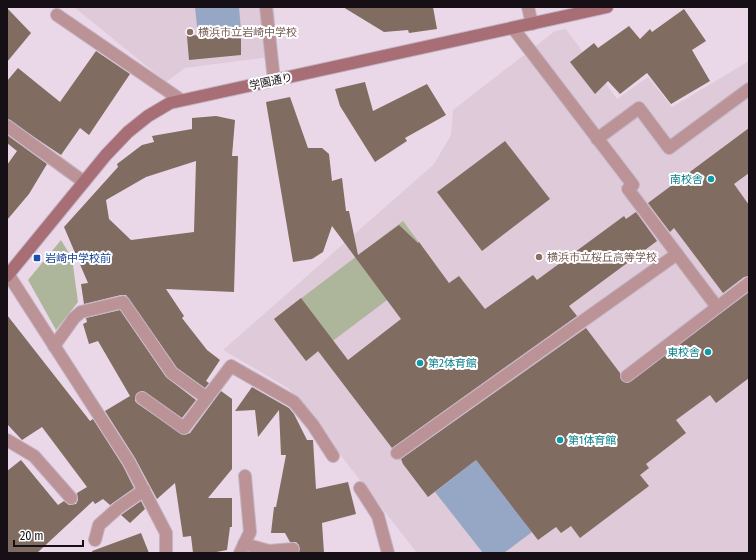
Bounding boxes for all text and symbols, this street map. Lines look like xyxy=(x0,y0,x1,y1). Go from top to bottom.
place label: 横浜市立岩崎中学校 xyxy=(198,26,297,39)
marker: 横浜市立岩崎中学校 xyxy=(185,27,195,37)
street label: 学園通り xyxy=(248,71,294,92)
place label: 南校舎 xyxy=(670,173,703,186)
marker: 南校舎 xyxy=(706,174,716,184)
place label: 横浜市立桜丘高等学校 xyxy=(547,251,657,264)
place label: 岩崎中学校前 xyxy=(45,252,111,265)
marker: 横浜市立桜丘高等学校 xyxy=(534,252,544,262)
marker: 岩崎中学校前 xyxy=(32,253,42,263)
place label: 東校舎 xyxy=(667,346,700,359)
marker: 東校舎 xyxy=(703,347,713,357)
place label: 第2体育館 xyxy=(428,357,477,370)
marker: 第2体育館 xyxy=(415,358,425,368)
place label: 第1体育館 xyxy=(568,434,616,447)
marker: 第1体育館 xyxy=(555,435,565,445)
scale bar xyxy=(14,522,83,548)
text: 20 m xyxy=(20,529,44,543)

